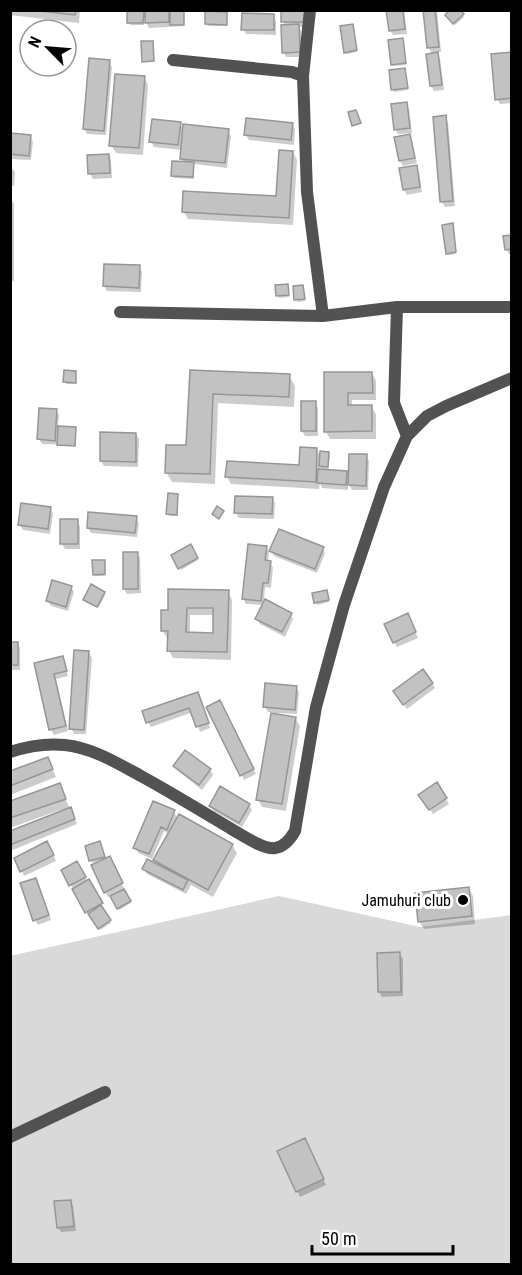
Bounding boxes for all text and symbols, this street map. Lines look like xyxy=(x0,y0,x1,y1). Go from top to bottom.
north arrow xyxy=(18,18,78,78)
text: N xyxy=(24,33,46,50)
place label: Jamuhuri club xyxy=(361,891,451,910)
marker: Jamuhuri club xyxy=(456,893,470,907)
scale bar xyxy=(312,1218,453,1256)
text: 50 m xyxy=(321,1228,356,1249)

